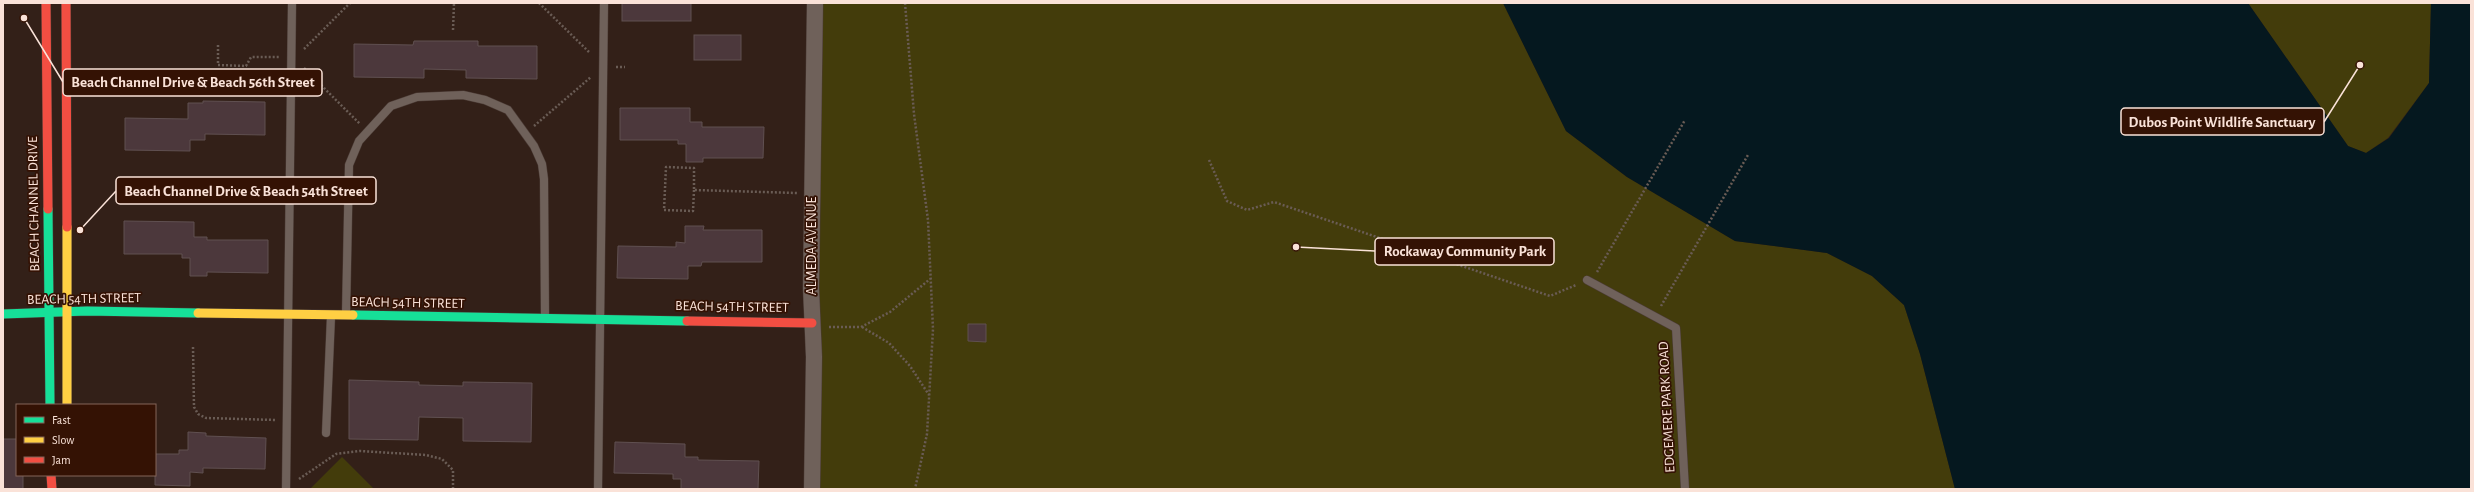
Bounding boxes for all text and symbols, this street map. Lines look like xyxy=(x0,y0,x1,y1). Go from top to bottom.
callout: Beach Channel Drive & Beach 56th Street xyxy=(63,69,322,96)
text: Beach Channel Drive & Beach 56th Street xyxy=(71,75,315,90)
callout: Dubos Point Wildlife Sanctuary xyxy=(2121,108,2324,135)
text: Dubos Point Wildlife Sanctuary xyxy=(2129,115,2316,130)
street label: BEACH CHANNEL DRIVE xyxy=(26,136,42,272)
callout: Beach Channel Drive & Beach 54th Street xyxy=(116,177,376,204)
text: Beach Channel Drive & Beach 54th Street xyxy=(124,184,368,199)
street label: ALMEDA AVENUE xyxy=(805,197,819,295)
callout: Rockaway Community Park xyxy=(1375,238,1554,265)
text: Rockaway Community Park xyxy=(1384,244,1547,259)
street label: BEACH 54TH STREET xyxy=(27,291,141,307)
street label: BEACH 54TH STREET xyxy=(351,295,465,311)
street label: BEACH 54TH STREET xyxy=(675,299,789,315)
street label: EDGEMERE PARK ROAD xyxy=(1657,341,1677,473)
legend xyxy=(16,404,156,476)
text: Fast xyxy=(52,414,71,426)
text: Slow xyxy=(52,434,74,446)
text: Jam xyxy=(52,454,71,466)

